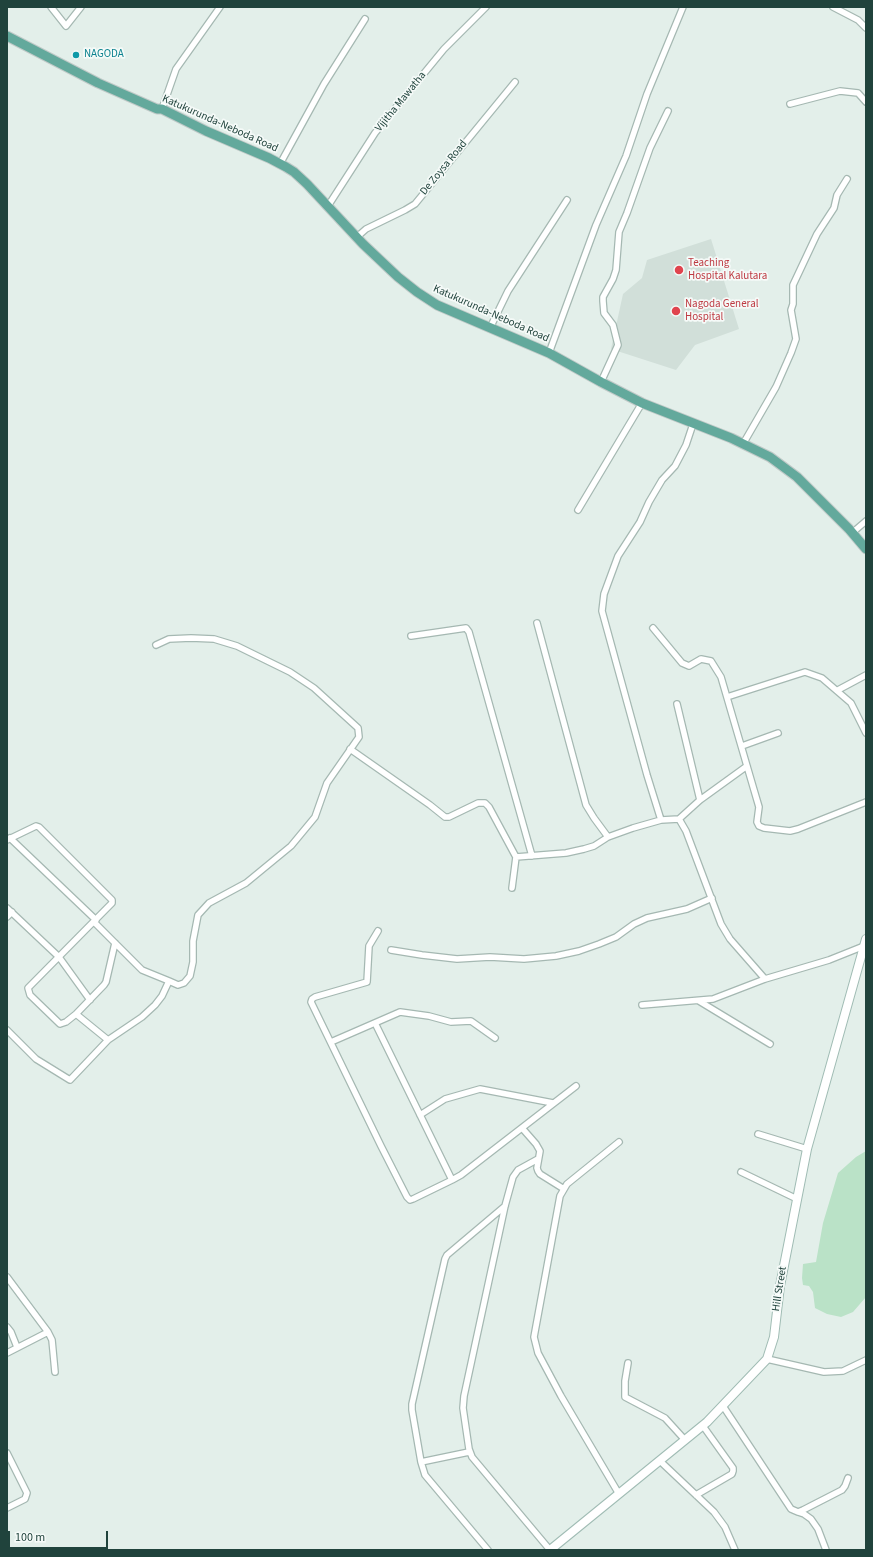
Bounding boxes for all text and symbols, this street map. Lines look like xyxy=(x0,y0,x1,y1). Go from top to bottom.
place label: NAGODA xyxy=(84,48,124,62)
marker: NAGODA xyxy=(71,50,81,60)
street label: Vijitha Mawatha xyxy=(373,69,429,135)
street label: Katukurunda-Neboda Road xyxy=(160,92,280,156)
street label: De Zoysa Road xyxy=(418,138,470,198)
place label: Teaching Hospital Kalutara xyxy=(688,257,767,283)
marker: Teaching Hospital Kalutara xyxy=(673,264,685,276)
street label: Katukurunda-Neboda Road xyxy=(431,282,551,346)
place label: Nagoda General Hospital xyxy=(685,298,758,324)
marker: Nagoda General Hospital xyxy=(670,305,682,317)
street label: Hill Street xyxy=(770,1266,790,1312)
scale bar xyxy=(10,1523,110,1549)
text: 100 m xyxy=(15,1529,45,1546)

